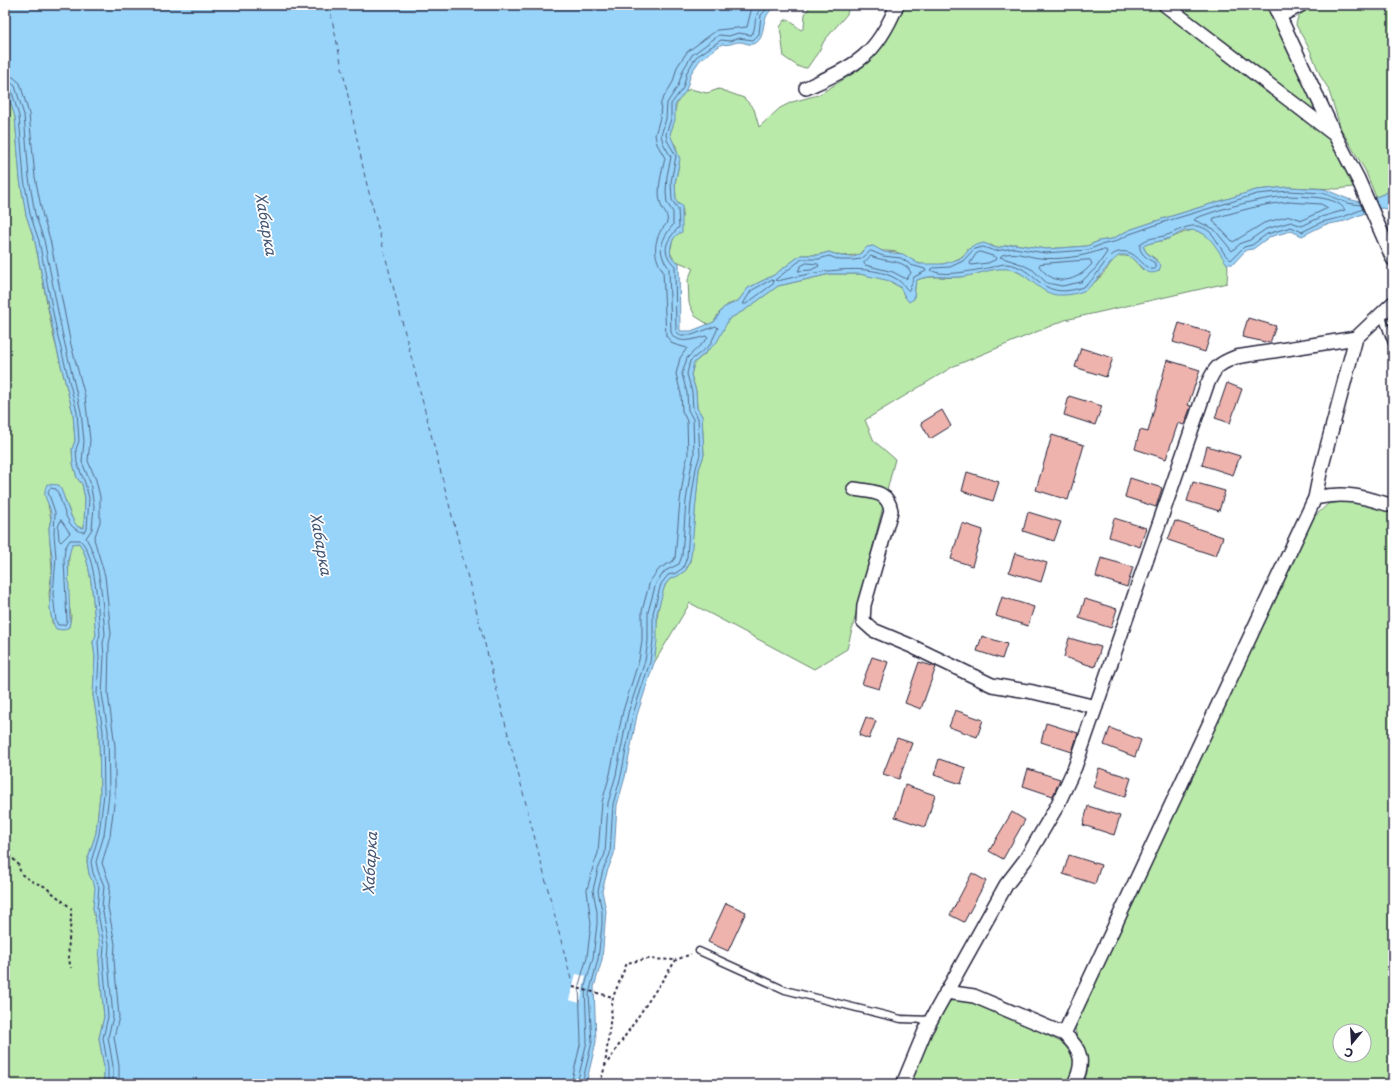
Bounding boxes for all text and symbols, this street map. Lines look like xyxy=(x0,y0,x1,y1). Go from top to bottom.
water label: Хабарка xyxy=(250,191,284,257)
water label: Хабарка xyxy=(305,511,339,577)
water label: Хабарка xyxy=(356,830,382,895)
north arrow xyxy=(1332,1023,1372,1063)
text: С xyxy=(1342,1044,1355,1062)

